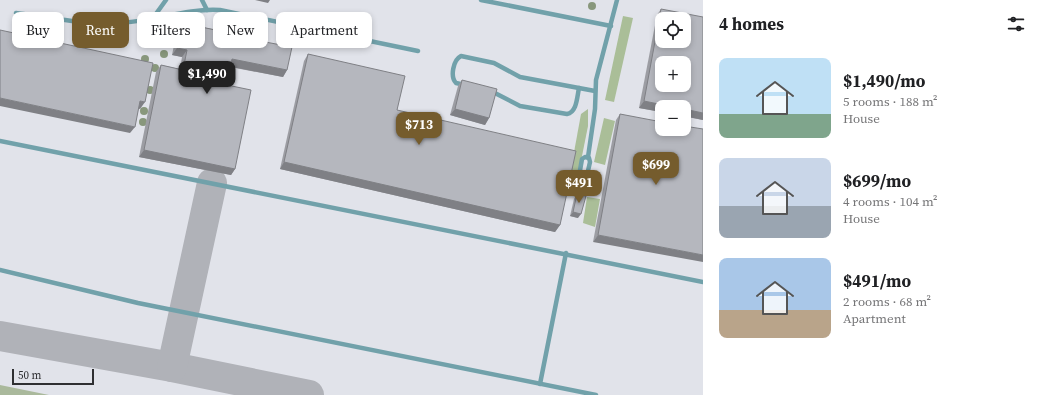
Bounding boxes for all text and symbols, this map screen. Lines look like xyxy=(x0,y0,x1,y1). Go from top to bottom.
chip: Buy xyxy=(12,12,64,48)
chip: Rent xyxy=(72,12,129,48)
chip: Filters xyxy=(137,12,205,48)
chip: New xyxy=(213,12,268,48)
chip: Apartment xyxy=(276,12,372,48)
map controls xyxy=(655,12,691,136)
button: locate xyxy=(655,12,691,48)
text: 4 homes xyxy=(719,12,784,36)
icon: filters xyxy=(1005,13,1027,35)
button: + xyxy=(655,56,691,92)
pin: $1,490 xyxy=(174,61,240,95)
text: $1,490 xyxy=(187,65,227,82)
text: $1,490/mo xyxy=(843,69,925,93)
icon: home xyxy=(751,74,799,122)
text: 5 rooms · 188 m² xyxy=(843,93,938,110)
button: − xyxy=(655,100,691,136)
text: House xyxy=(843,110,880,127)
pin: $713 xyxy=(395,112,443,146)
text: $713 xyxy=(405,116,433,133)
pin: $699 xyxy=(632,152,680,186)
text: $699 xyxy=(642,156,670,173)
text: $699/mo xyxy=(843,169,911,193)
pin: $491 xyxy=(555,170,603,204)
text: $491 xyxy=(565,174,593,191)
icon: home xyxy=(751,174,799,222)
text: 4 rooms · 104 m² xyxy=(843,193,938,210)
text: House xyxy=(843,210,880,227)
text: $491/mo xyxy=(843,269,911,293)
icon: home xyxy=(751,274,799,322)
text: 2 rooms · 68 m² xyxy=(843,293,931,310)
text: Apartment xyxy=(843,310,906,327)
scale bar xyxy=(12,367,94,386)
text: 50 m xyxy=(18,368,41,383)

